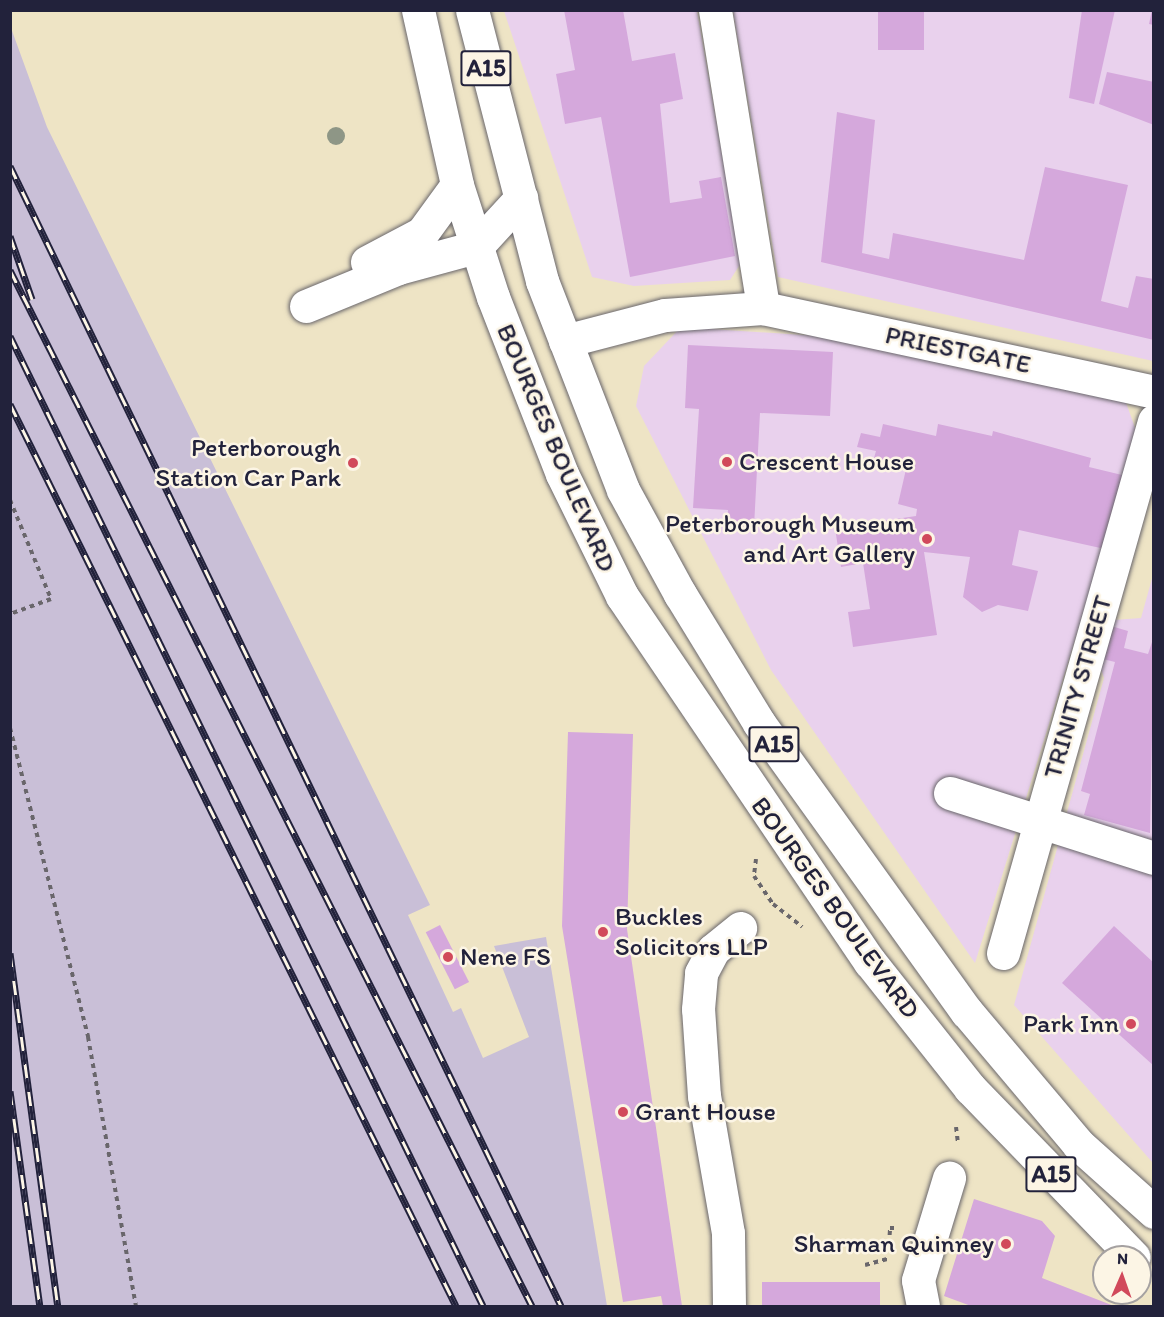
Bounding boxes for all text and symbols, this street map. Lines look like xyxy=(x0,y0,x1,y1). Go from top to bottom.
road number: A15 xyxy=(459,47,513,89)
street label: BOURGES BOULEVARD xyxy=(490,319,622,577)
street label: PRIESTGATE xyxy=(882,319,1034,381)
place label: Peterborough Station Car Park xyxy=(155,432,341,494)
place label: Crescent House xyxy=(739,446,914,478)
marker: Crescent House xyxy=(720,455,734,469)
marker: Peterborough Station Car Park xyxy=(346,456,360,470)
place label: Peterborough Museum and Art Gallery xyxy=(665,508,915,570)
marker: Peterborough Museum and Art Gallery xyxy=(920,532,934,546)
street label: TRINITY STREET xyxy=(1037,592,1119,782)
road number: A15 xyxy=(747,723,801,765)
street label: BOURGES BOULEVARD xyxy=(744,791,926,1025)
place label: Buckles Solicitors LLP xyxy=(615,901,768,963)
marker: Buckles Solicitors LLP xyxy=(596,925,610,939)
place label: Nene FS xyxy=(460,941,551,973)
marker: Nene FS xyxy=(441,950,455,964)
place label: Park Inn xyxy=(1024,1008,1119,1040)
marker: Park Inn xyxy=(1124,1017,1138,1031)
place label: Grant House xyxy=(635,1096,776,1128)
marker: Grant House xyxy=(616,1105,630,1119)
road number: A15 xyxy=(1024,1153,1078,1195)
place label: Sharman Quinney xyxy=(794,1228,994,1260)
marker: Sharman Quinney xyxy=(999,1237,1013,1251)
north arrow xyxy=(1092,1245,1152,1305)
text: N xyxy=(1117,1249,1128,1268)

